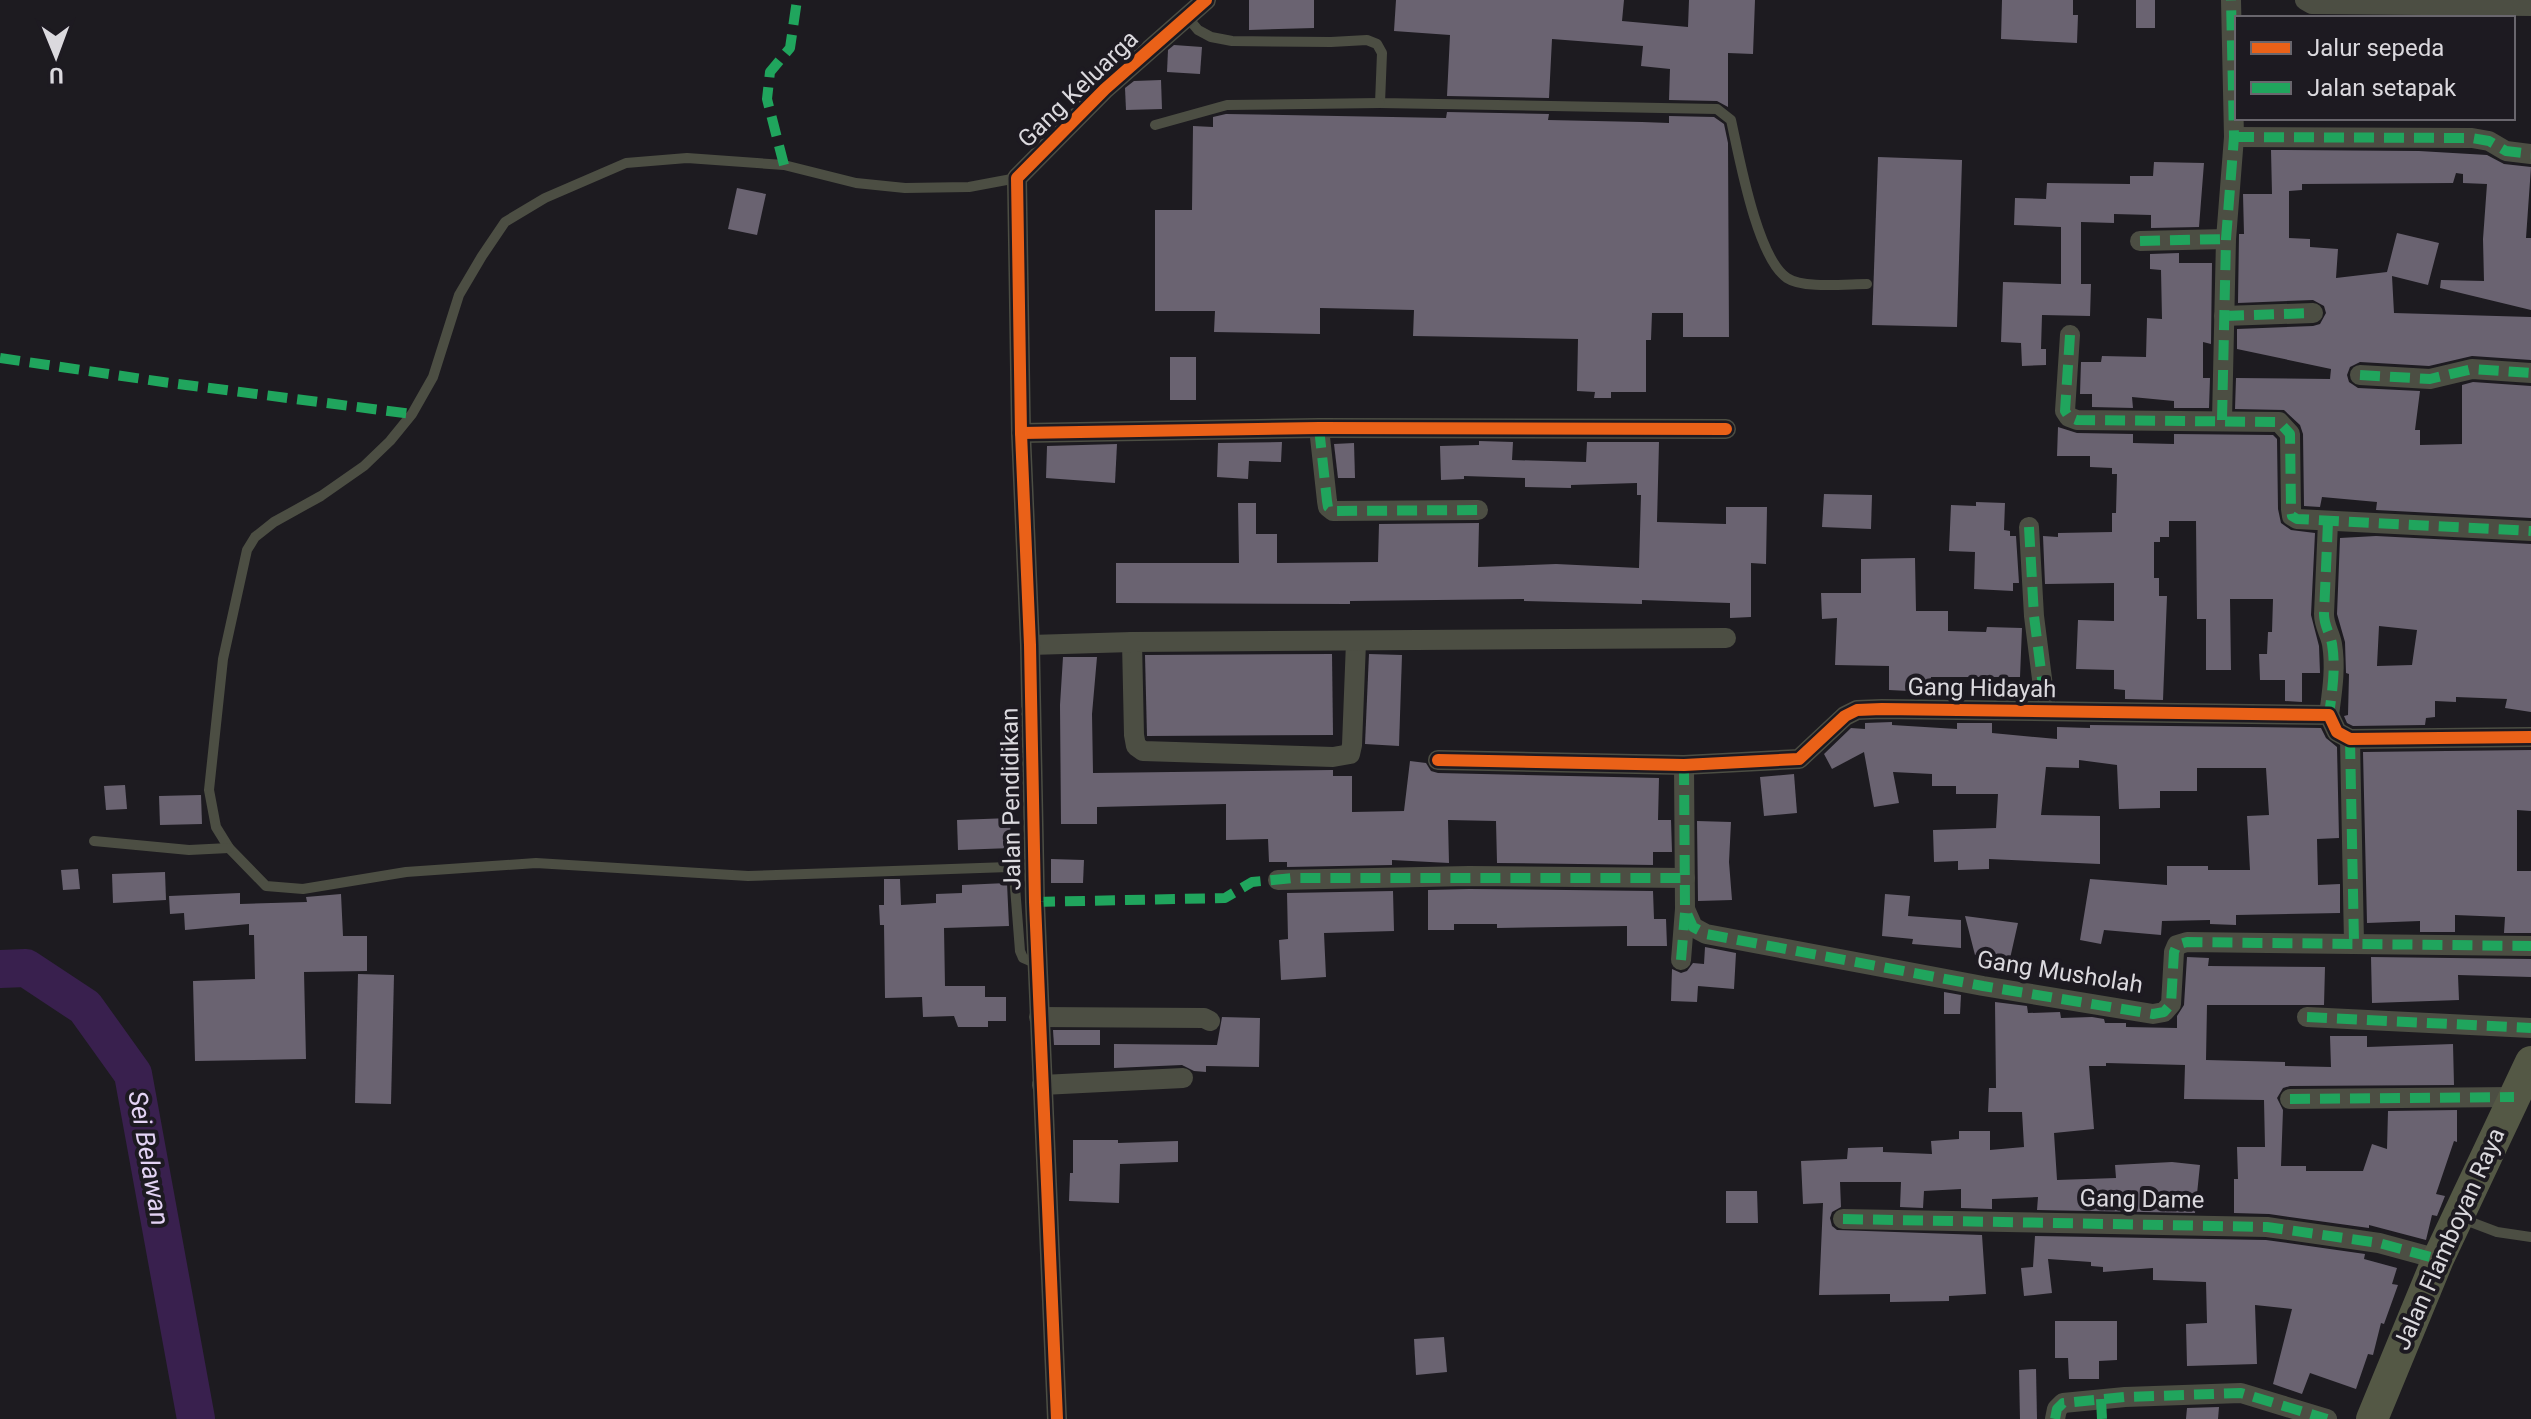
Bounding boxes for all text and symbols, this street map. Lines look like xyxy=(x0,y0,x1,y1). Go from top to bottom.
north arrow xyxy=(16,16,96,96)
legend xyxy=(2235,16,2515,120)
street label: Gang Keluarga xyxy=(1012,25,1144,153)
text: Jalur sepeda xyxy=(2307,34,2444,62)
text: U xyxy=(49,63,64,88)
text: Jalan setapak xyxy=(2307,74,2457,102)
street label: Gang Hidayah xyxy=(1907,673,2057,703)
street label: Jalan Pendidikan xyxy=(995,707,1027,891)
street label: Gang Musholah xyxy=(1975,945,2145,999)
water label: Sei Belawan xyxy=(122,1088,176,1228)
street label: Jalan Flamboyan Raya xyxy=(2387,1124,2511,1354)
street label: Gang Dame xyxy=(2079,1184,2205,1214)

